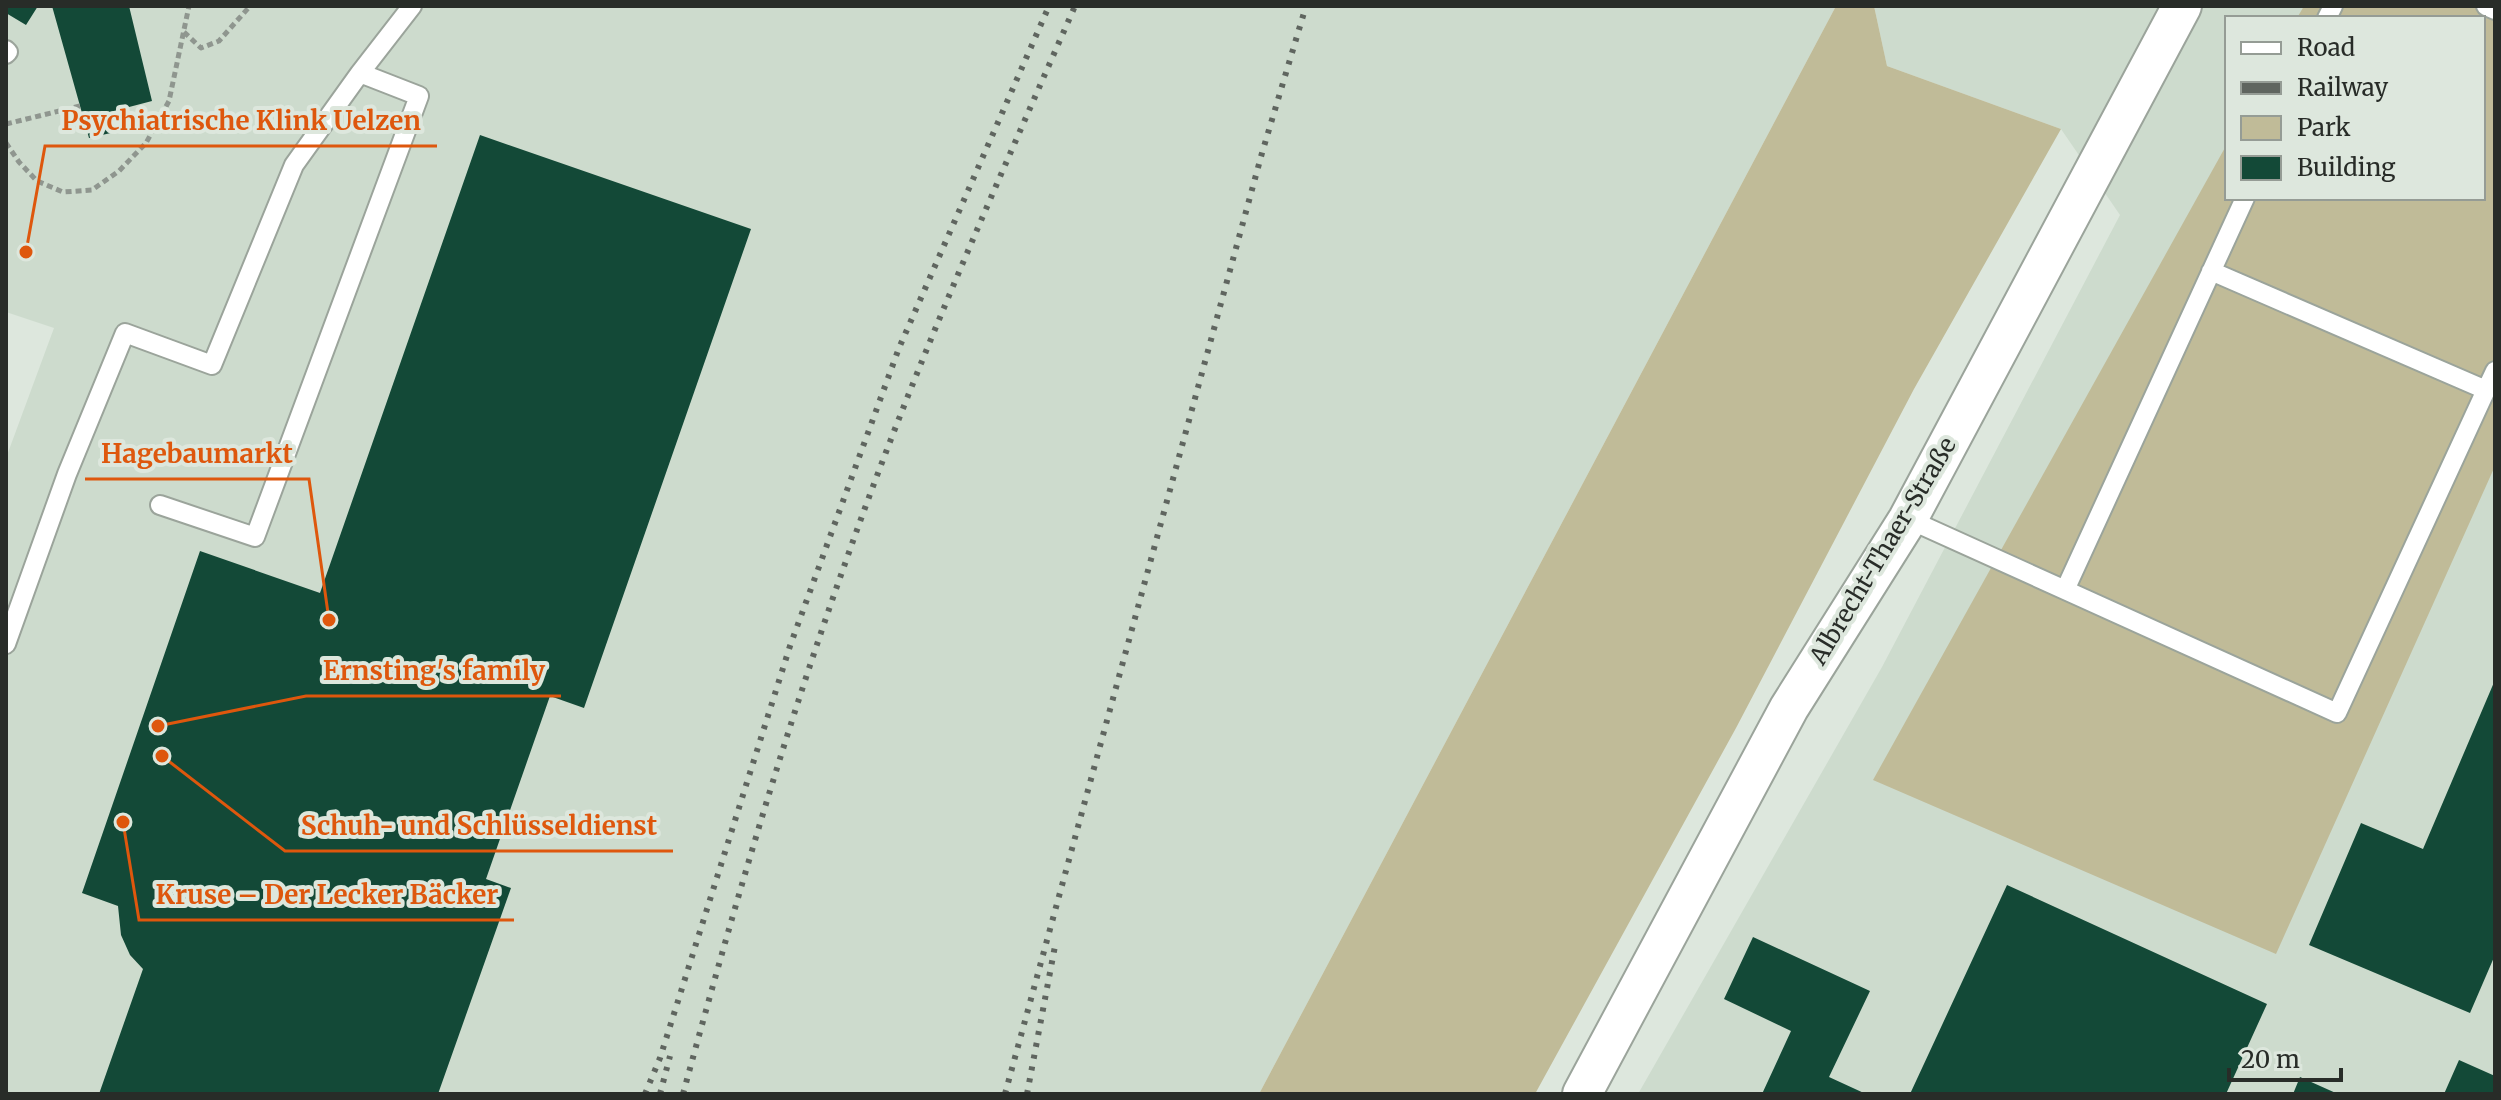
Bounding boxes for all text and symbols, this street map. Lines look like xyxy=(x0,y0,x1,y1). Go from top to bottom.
legend xyxy=(2225,16,2485,200)
text: Road xyxy=(2297,32,2355,63)
text: Railway xyxy=(2297,72,2388,103)
callout: Psychiatrische Klink Uelzen xyxy=(45,96,437,146)
text: Psychiatrische Klink Uelzen xyxy=(61,104,421,137)
text: Park xyxy=(2297,112,2351,143)
text: Building xyxy=(2297,152,2396,183)
callout: Hagebaumarkt xyxy=(85,429,309,479)
street label: Albrecht-Thaer-Straße xyxy=(1802,431,1963,671)
text: Hagebaumarkt xyxy=(101,437,293,470)
callout: Ernsting's family xyxy=(306,646,561,696)
text: Ernsting's family xyxy=(323,654,546,687)
callout: Schuh- und Schlüsseldienst xyxy=(285,801,673,851)
text: Schuh- und Schlüsseldienst xyxy=(301,809,658,842)
callout: Kruse – Der Lecker Bäcker xyxy=(139,870,514,920)
text: Kruse – Der Lecker Bäcker xyxy=(156,878,498,911)
scale bar xyxy=(2229,1032,2341,1082)
text: 20 m xyxy=(2241,1044,2300,1075)

